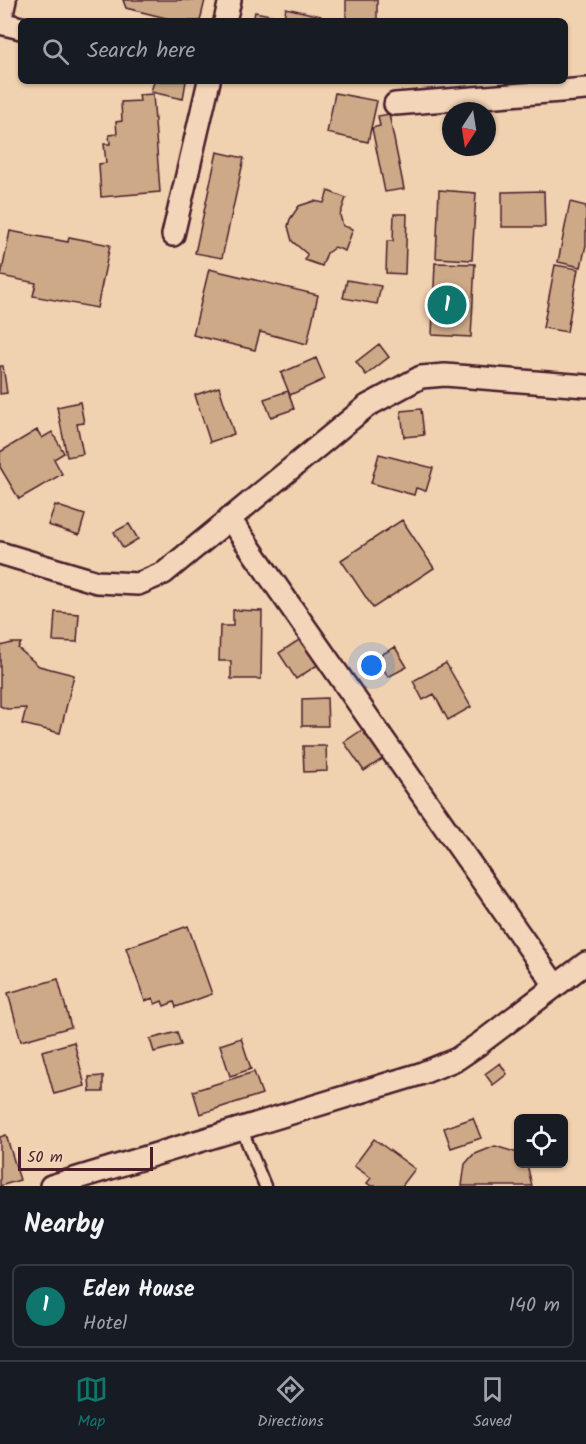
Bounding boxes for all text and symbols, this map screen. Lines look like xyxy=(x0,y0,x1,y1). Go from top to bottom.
search box xyxy=(18,18,568,84)
text: Search here xyxy=(87,34,195,69)
icon: search xyxy=(39,35,72,68)
north arrow xyxy=(442,102,496,156)
pin: 1 xyxy=(428,282,466,328)
your location xyxy=(357,651,386,680)
map controls xyxy=(514,1114,568,1168)
button: locate xyxy=(514,1114,568,1168)
scale bar xyxy=(18,1144,153,1172)
text: 50 m xyxy=(27,1145,63,1170)
text: Nearby xyxy=(24,1204,104,1246)
text: Eden House xyxy=(83,1273,194,1308)
text: 1 xyxy=(42,1290,49,1322)
text: 140 m xyxy=(509,1290,560,1322)
text: Hotel xyxy=(83,1308,127,1340)
tab: Map xyxy=(75,1373,108,1434)
tab: Directions xyxy=(257,1373,324,1434)
tab: Saved xyxy=(473,1373,511,1434)

